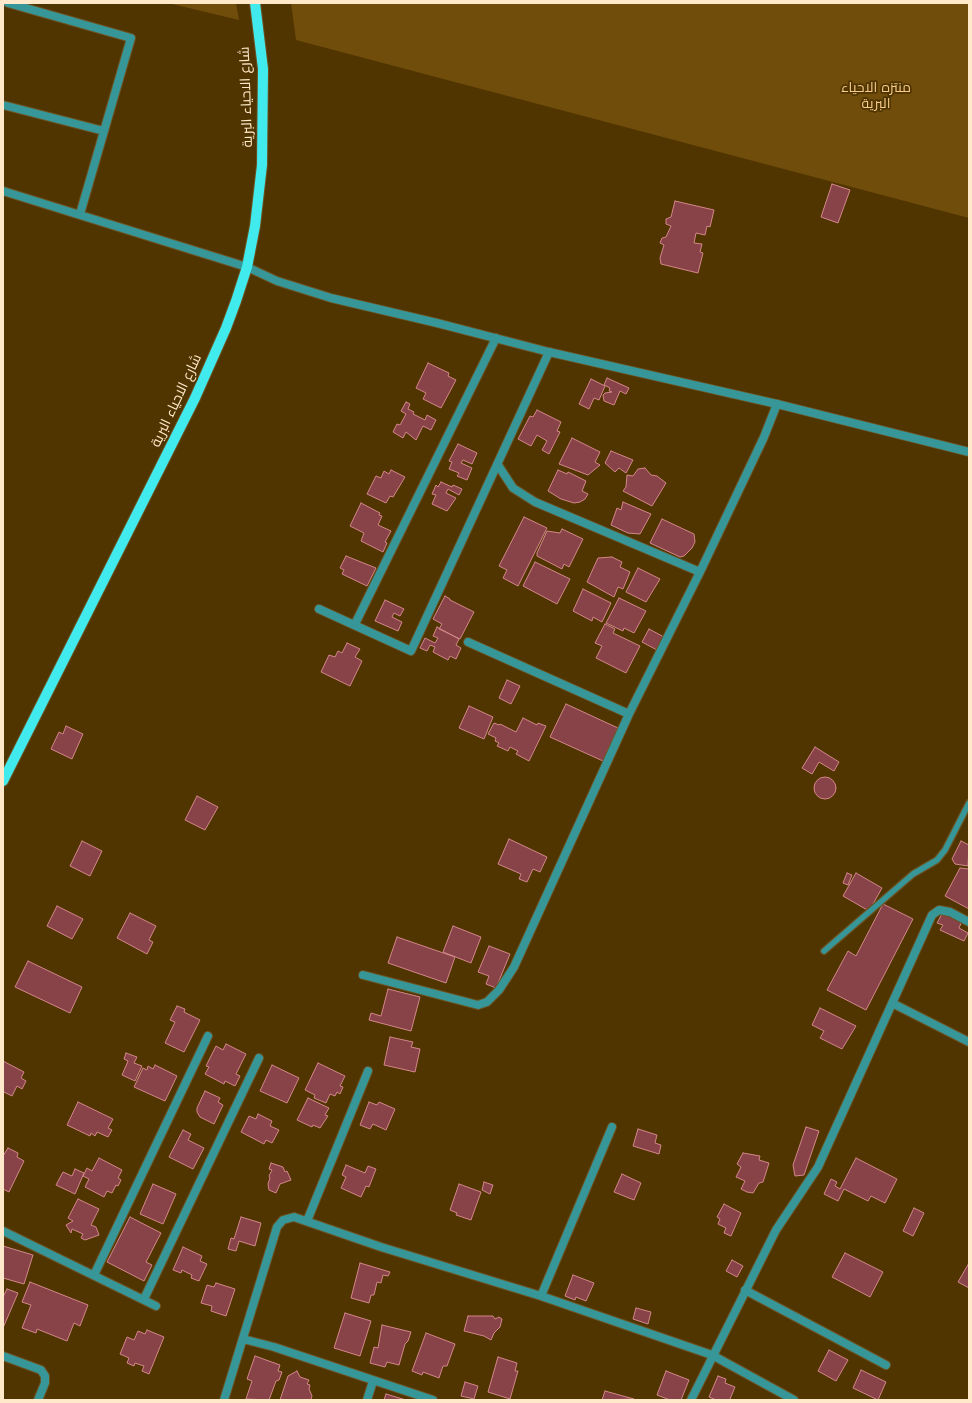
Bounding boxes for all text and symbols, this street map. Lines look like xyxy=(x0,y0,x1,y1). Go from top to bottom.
street label: شارع الاحياء البرية xyxy=(237,46,257,148)
park label: منتزه الاحياء البرية xyxy=(841,81,911,114)
street label: شارع الاحياء البرية xyxy=(148,352,206,450)

